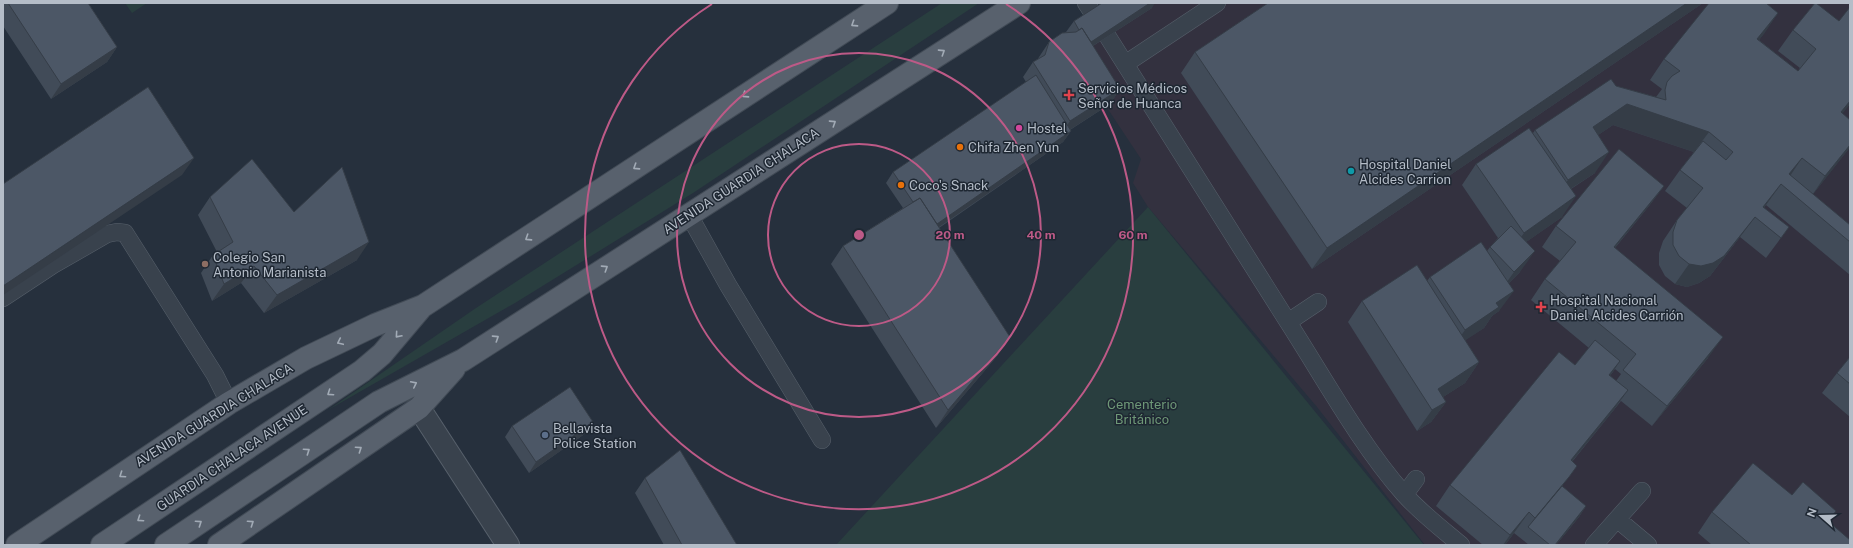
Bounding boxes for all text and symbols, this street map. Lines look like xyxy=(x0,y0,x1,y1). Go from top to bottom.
one-way arrow xyxy=(851,20,858,27)
one-way arrow xyxy=(938,50,945,57)
place label: Servicios Médicos Señor de Huanca xyxy=(1078,81,1187,111)
marker: Servicios Médicos Señor de Huanca xyxy=(1063,89,1075,101)
one-way arrow xyxy=(742,91,749,98)
one-way arrow xyxy=(829,120,836,127)
place label: Hostel xyxy=(1027,121,1067,136)
marker: Hostel xyxy=(1014,123,1024,133)
street label: AVENIDA GUARDIA CHALACA xyxy=(660,125,822,237)
place label: Chifa Zhen Yun xyxy=(968,140,1059,155)
marker: Chifa Zhen Yun xyxy=(955,142,965,152)
place label: Hospital Daniel Alcides Carrion xyxy=(1359,157,1451,187)
one-way arrow xyxy=(633,162,640,169)
marker: Hospital Daniel Alcides Carrion xyxy=(1346,166,1356,176)
place label: Coco's Snack xyxy=(909,178,988,193)
marker: Coco's Snack xyxy=(896,180,906,190)
centre of rings xyxy=(852,228,866,242)
text: 20 m xyxy=(936,228,965,242)
text: 40 m xyxy=(1026,228,1056,242)
text: 60 m xyxy=(1118,228,1148,242)
one-way arrow xyxy=(525,233,532,240)
place label: Colegio San Antonio Marianista xyxy=(213,250,326,280)
marker: Colegio San Antonio Marianista xyxy=(200,259,210,269)
one-way arrow xyxy=(601,266,608,273)
place label: Hospital Nacional Daniel Alcides Carrión xyxy=(1550,293,1683,323)
marker: Hospital Nacional Daniel Alcides Carrión xyxy=(1535,301,1547,313)
one-way arrow xyxy=(395,331,402,338)
one-way arrow xyxy=(492,336,499,343)
one-way arrow xyxy=(336,337,344,345)
street label: AVENIDA GUARDIA CHALACA xyxy=(132,360,296,470)
one-way arrow xyxy=(410,381,417,389)
one-way arrow xyxy=(327,388,334,395)
park label: Cementerio Británico xyxy=(1107,397,1177,427)
street label: GUARDIA CHALACA AVENUE xyxy=(154,402,310,514)
place label: Bellavista Police Station xyxy=(553,421,637,451)
marker: Bellavista Police Station xyxy=(540,430,550,440)
one-way arrow xyxy=(354,447,361,454)
one-way arrow xyxy=(302,449,309,456)
one-way arrow xyxy=(119,470,126,477)
north arrow xyxy=(1801,496,1841,536)
text: N xyxy=(1804,506,1819,519)
one-way arrow xyxy=(137,514,144,522)
one-way arrow xyxy=(195,520,202,528)
one-way arrow xyxy=(247,521,254,528)

